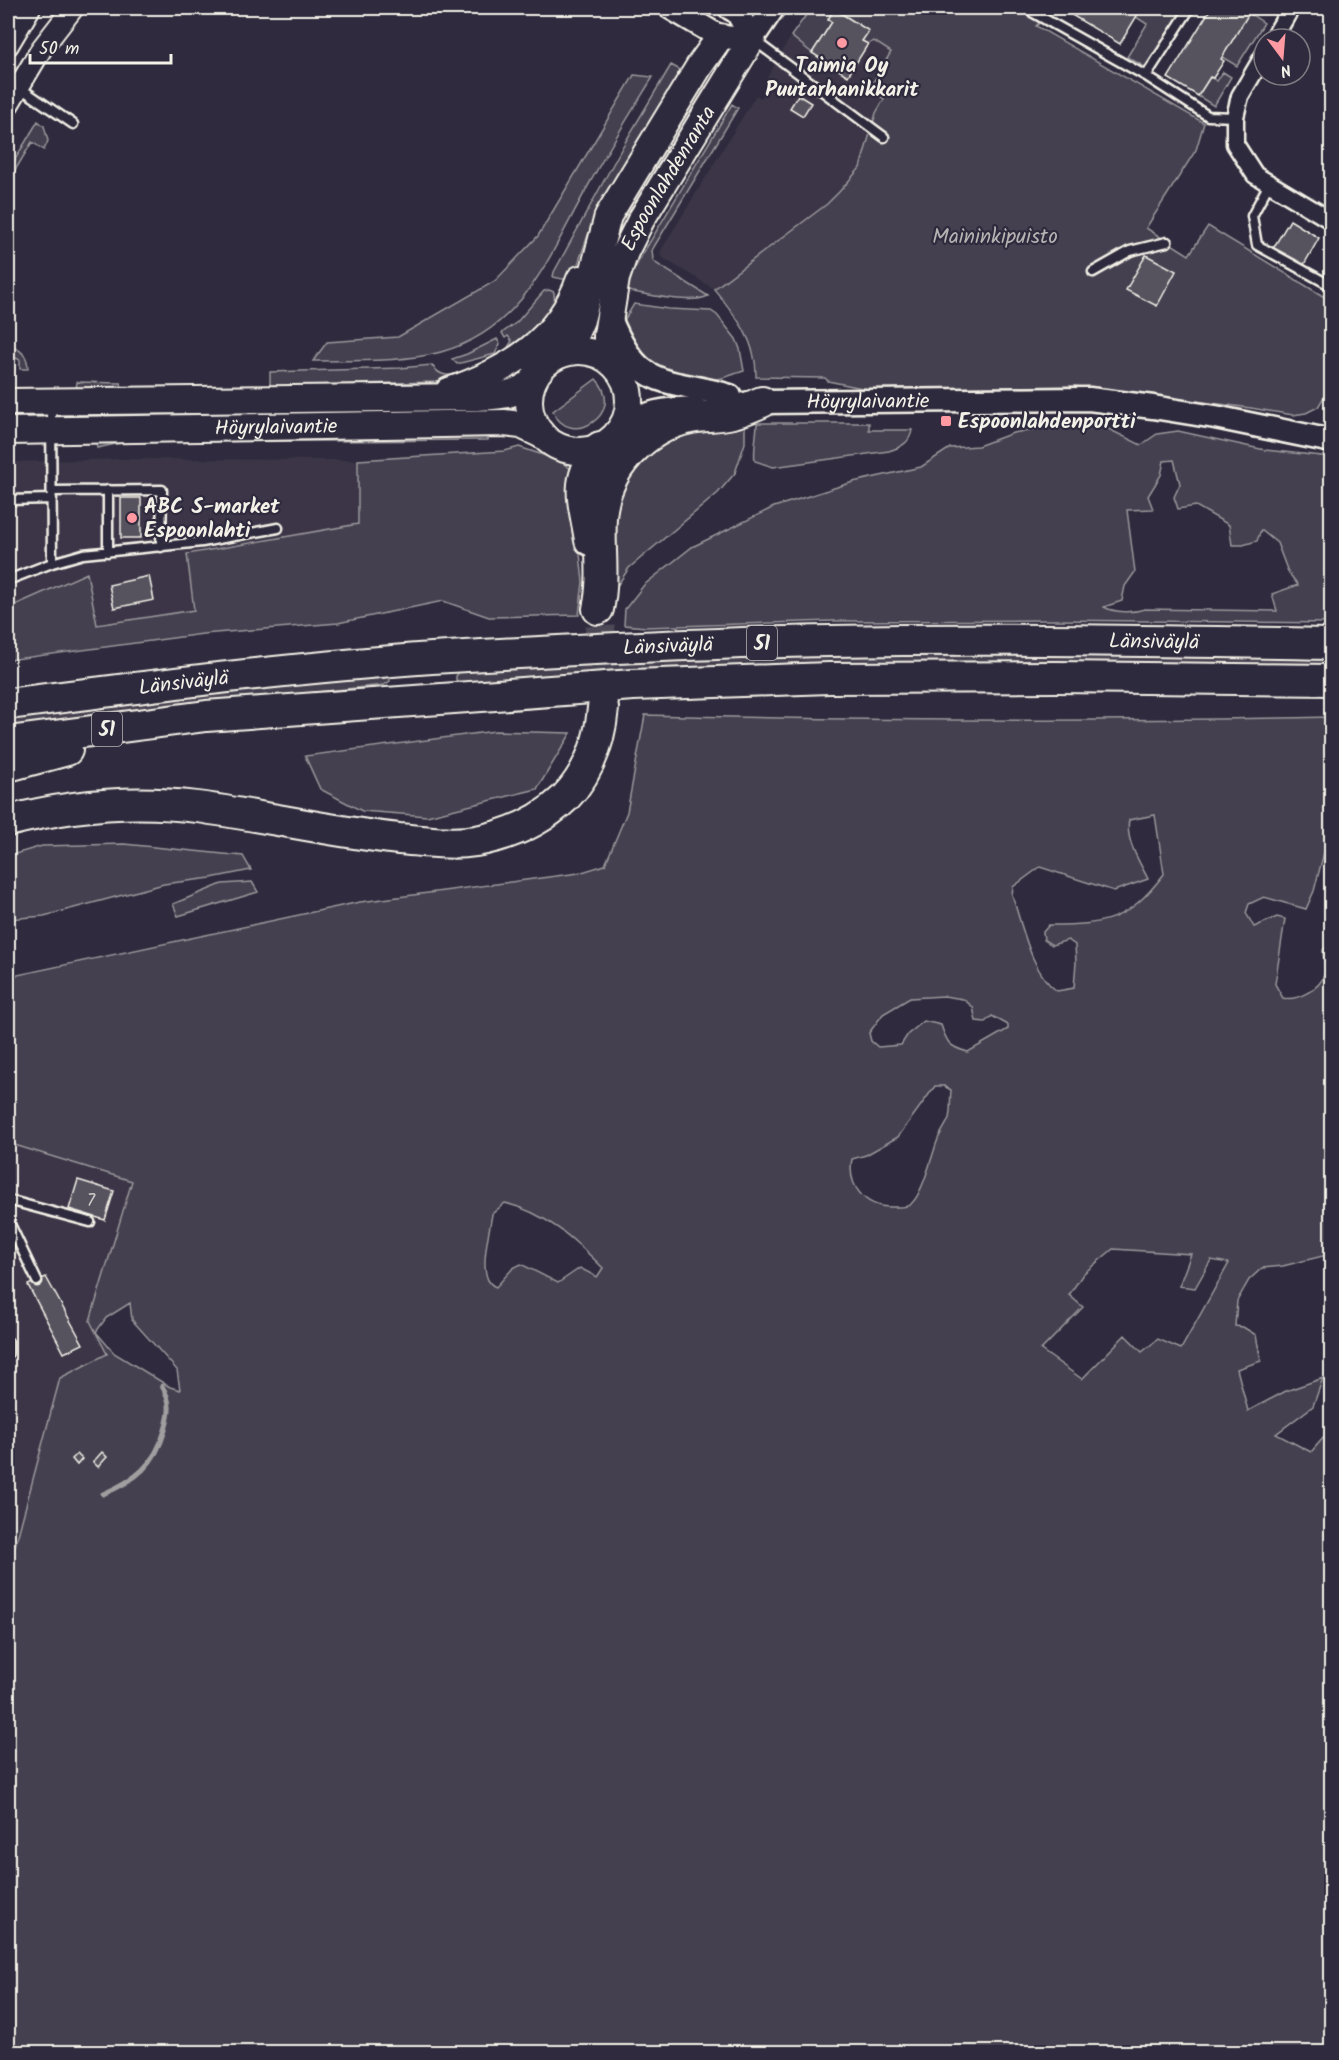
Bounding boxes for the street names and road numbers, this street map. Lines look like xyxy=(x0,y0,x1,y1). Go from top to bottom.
street label: Espoonlahdenranta xyxy=(613,100,725,257)
street label: Höyrylaivantie xyxy=(806,385,930,420)
street label: Höyrylaivantie xyxy=(214,411,338,446)
road number: 51 xyxy=(747,626,777,660)
street label: Länsiväylä xyxy=(1109,626,1200,660)
street label: Länsiväylä xyxy=(622,629,715,666)
street label: Länsiväylä xyxy=(137,662,232,705)
road number: 51 xyxy=(92,712,122,746)

